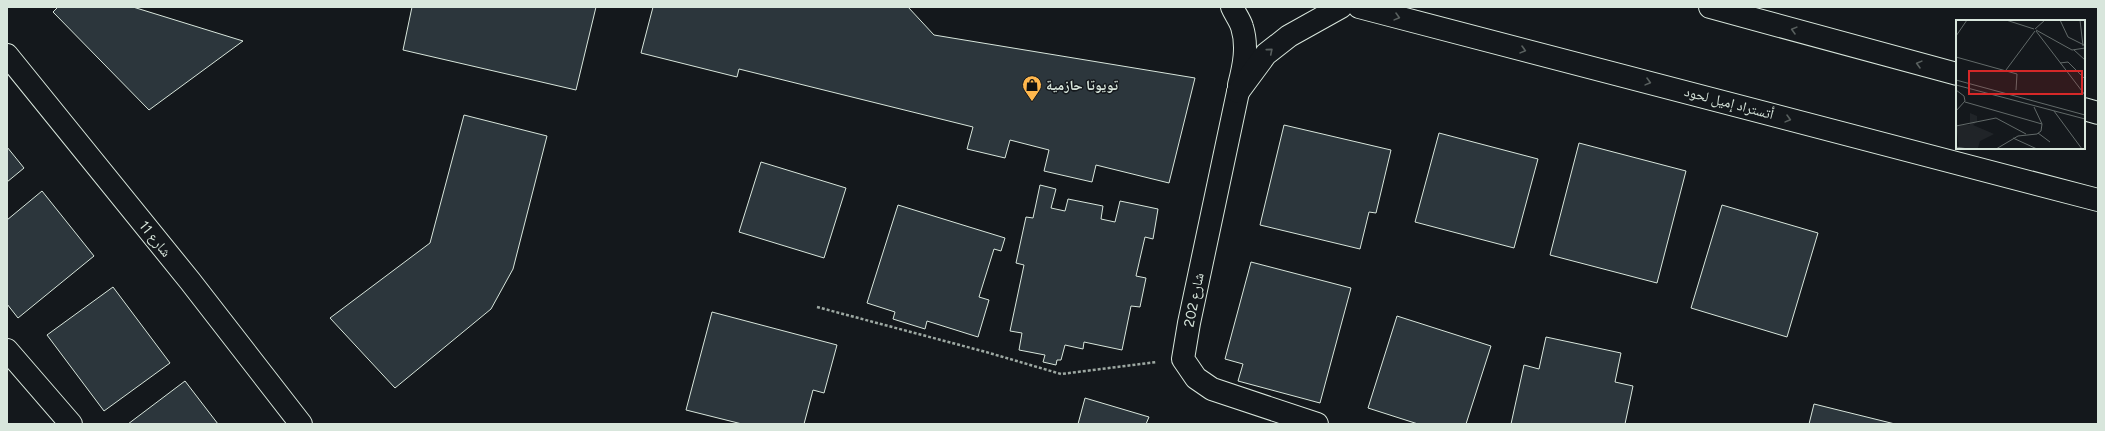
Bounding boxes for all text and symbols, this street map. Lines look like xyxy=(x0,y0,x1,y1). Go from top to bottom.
one-way arrow xyxy=(1393,12,1400,21)
inset map xyxy=(1956,20,2085,149)
one-way arrow xyxy=(1791,26,1798,35)
one-way arrow xyxy=(1519,45,1526,53)
one-way arrow xyxy=(1266,48,1273,55)
one-way arrow xyxy=(1916,60,1923,69)
shop icon: تويوتا حازمية xyxy=(1021,74,1043,102)
place label: تويوتا حازمية xyxy=(1046,77,1118,94)
one-way arrow xyxy=(1645,78,1652,86)
street label: أتستراد إميل لحود xyxy=(1682,83,1776,124)
one-way arrow xyxy=(1784,114,1791,123)
street label: شارع 11 xyxy=(135,217,175,261)
street label: شارع 202 xyxy=(1180,272,1209,329)

